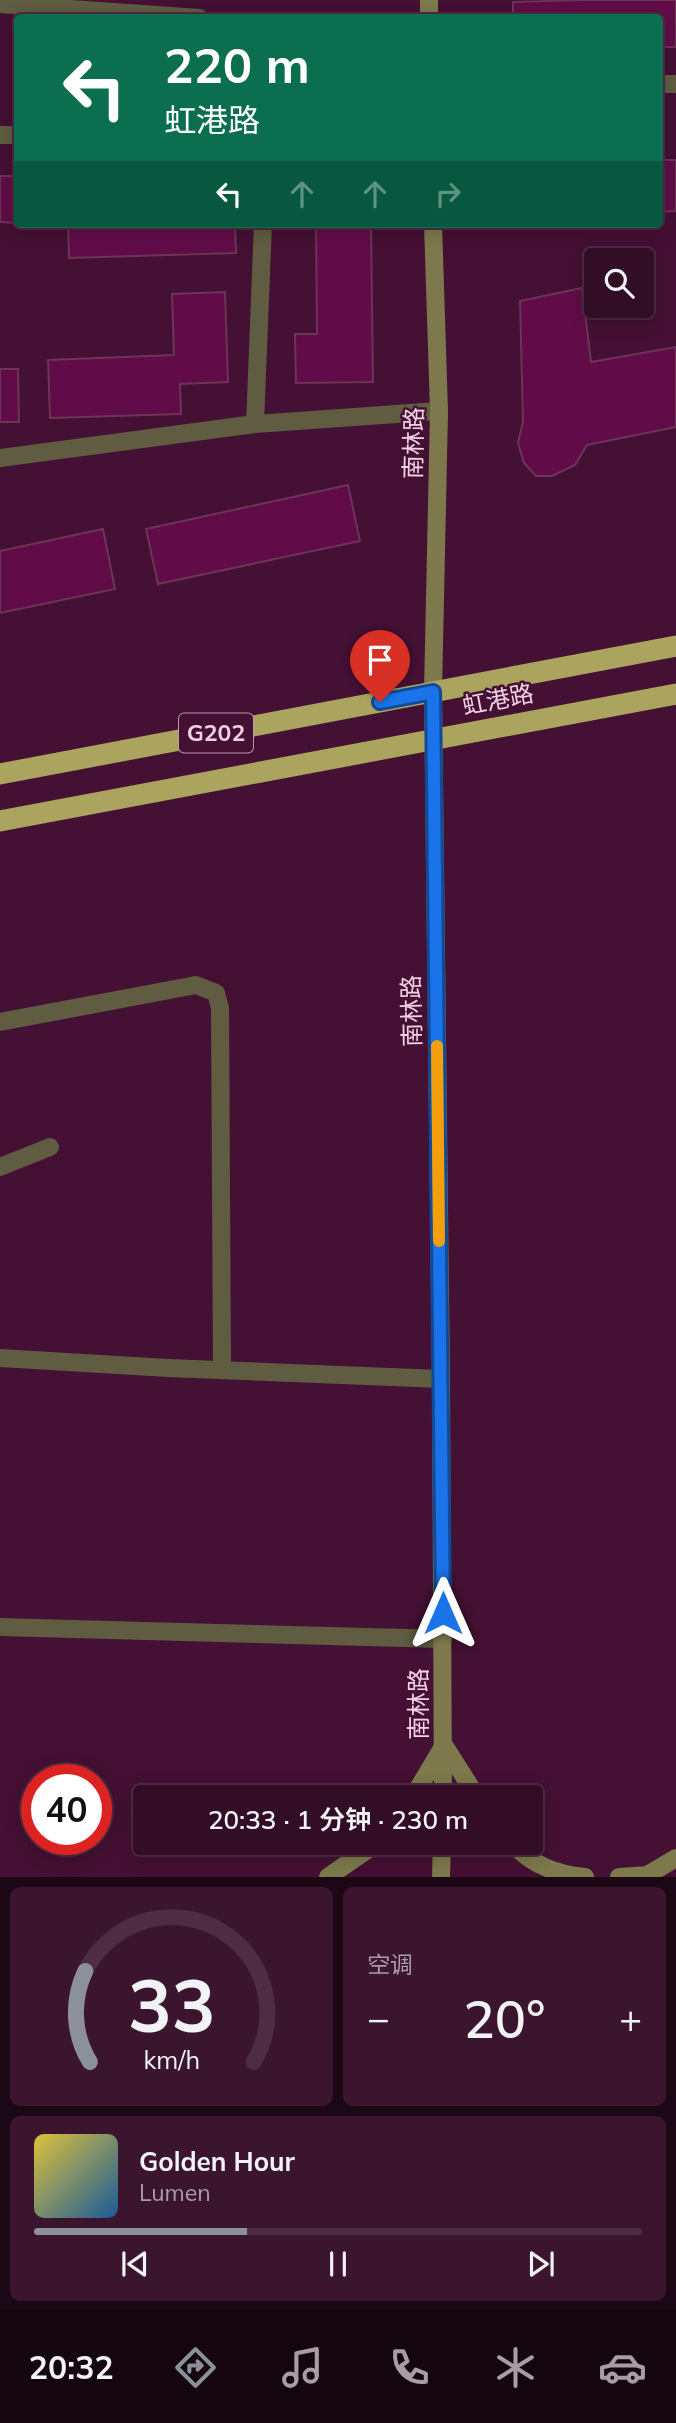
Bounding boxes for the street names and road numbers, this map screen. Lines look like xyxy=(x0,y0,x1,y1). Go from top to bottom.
street label: 南林路 xyxy=(397,407,429,479)
street label: 虹港路 xyxy=(460,677,536,721)
road number: G202 xyxy=(179,713,253,752)
street label: 南林路 xyxy=(395,975,427,1047)
street label: 南林路 xyxy=(403,1668,433,1740)

